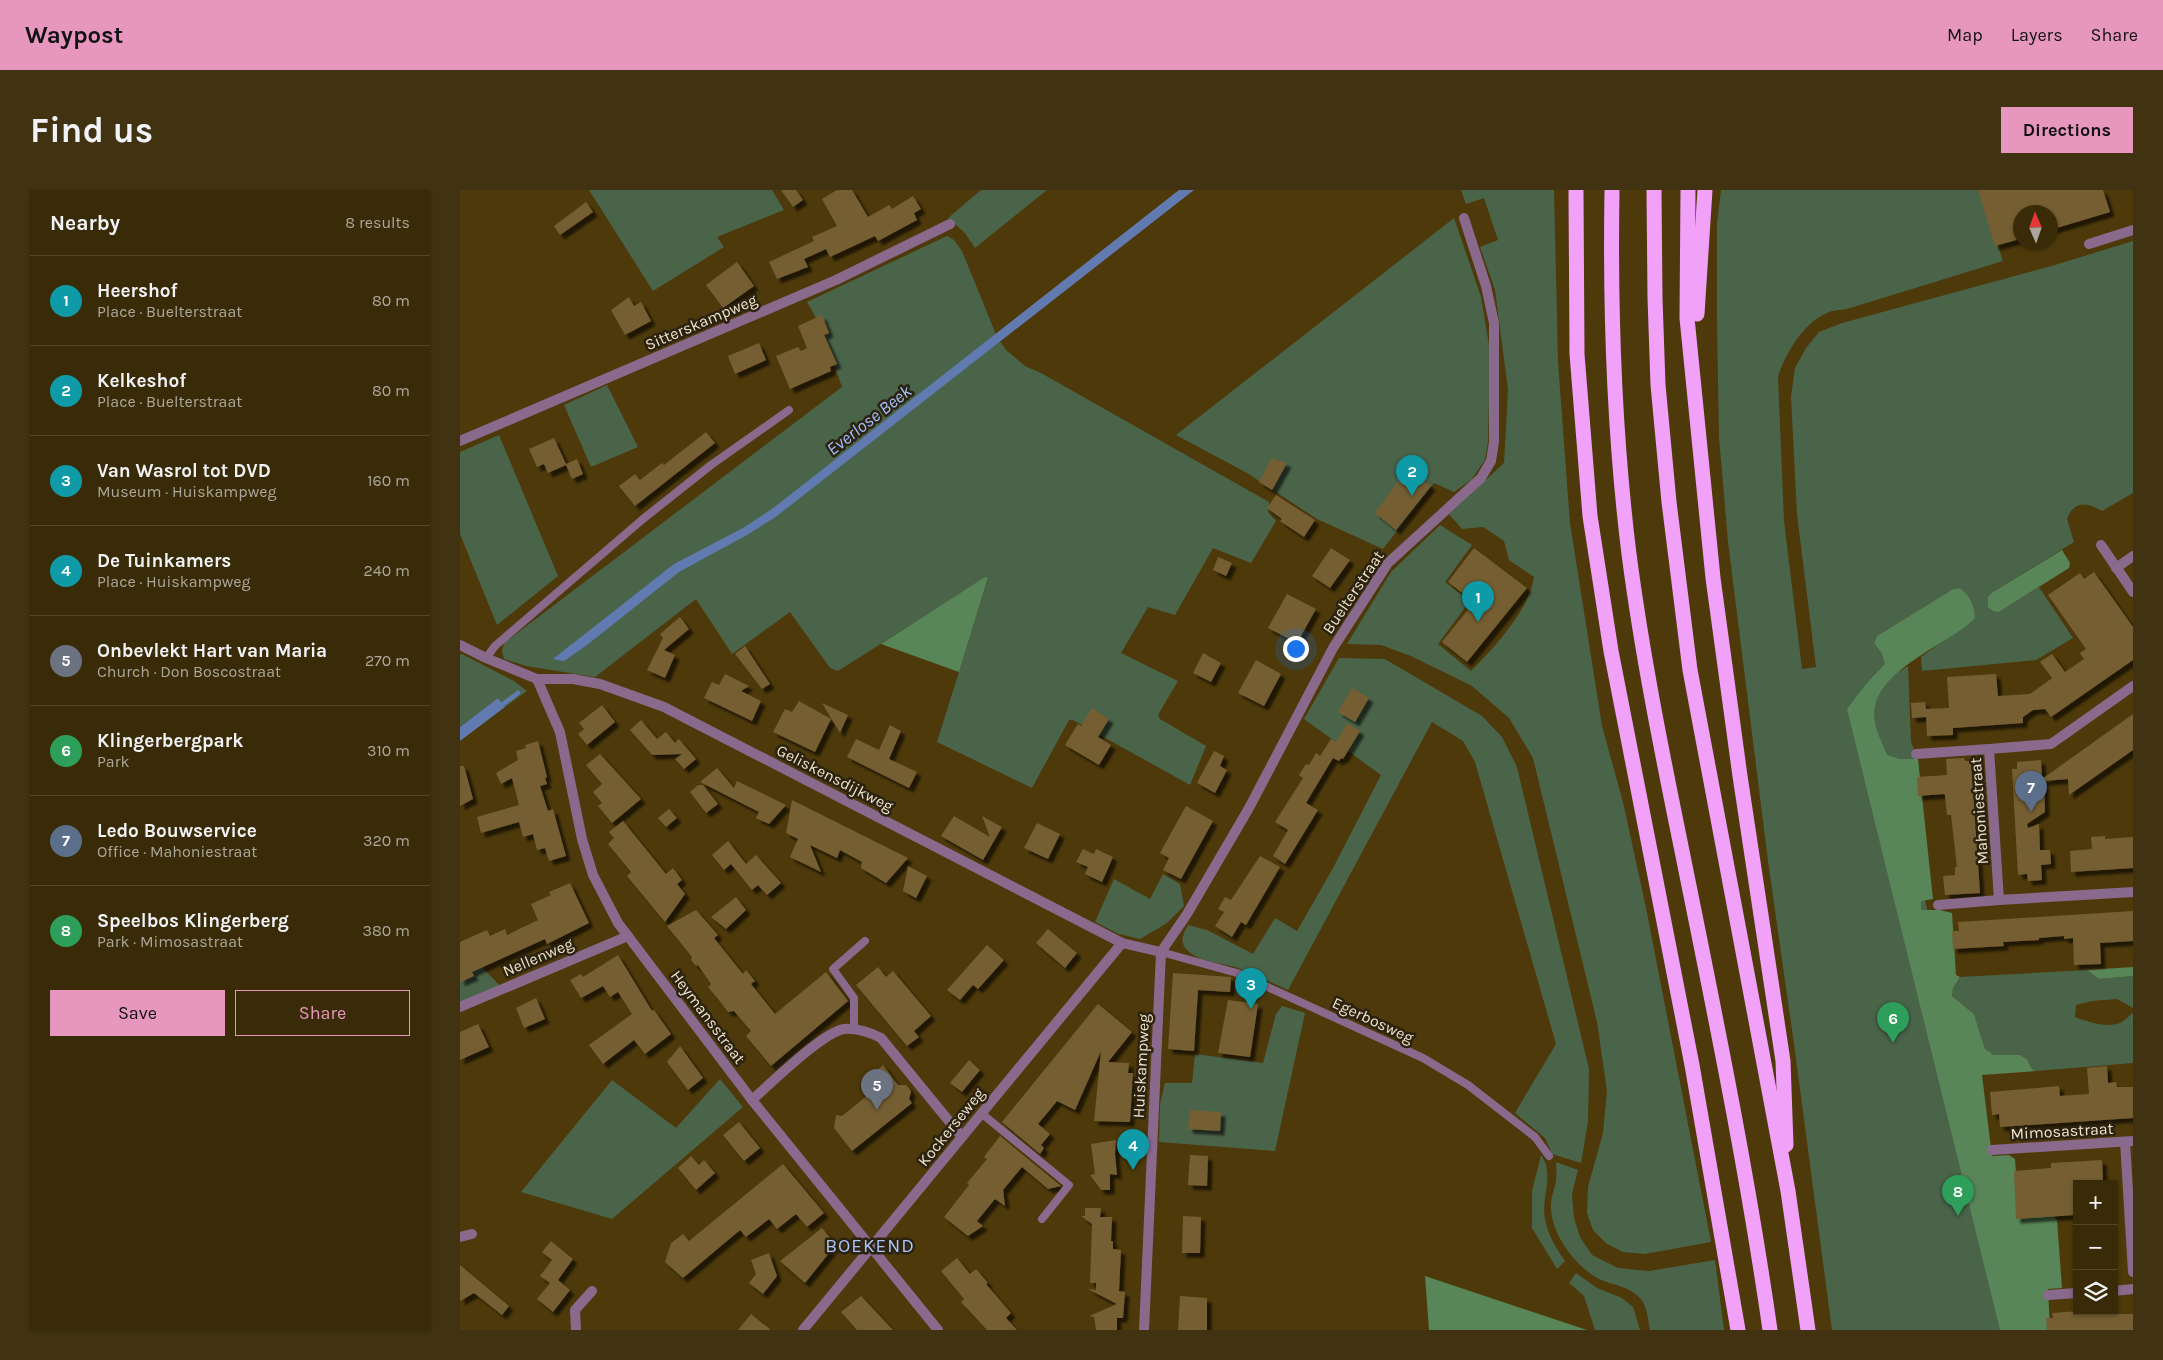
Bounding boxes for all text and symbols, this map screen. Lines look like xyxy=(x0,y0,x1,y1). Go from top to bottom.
text: Waypost xyxy=(25,21,123,49)
text: Map xyxy=(1947,24,1983,46)
text: Layers xyxy=(2011,24,2063,46)
text: Share xyxy=(2091,24,2138,46)
button: Directions xyxy=(2001,107,2133,153)
text: Find us xyxy=(30,110,153,151)
north arrow xyxy=(2013,205,2058,250)
text: Nearby xyxy=(50,211,120,235)
text: 8 results xyxy=(345,213,410,232)
text: Heershof xyxy=(97,280,178,302)
street label: Sitterskampweg xyxy=(642,290,760,354)
text: 1 xyxy=(63,291,69,310)
text: 80 m xyxy=(372,291,410,310)
text: Place · Buelterstraat xyxy=(97,302,242,321)
text: Kelkeshof xyxy=(97,370,186,392)
water label: Everlose Beek xyxy=(822,379,917,460)
text: 2 xyxy=(61,381,71,400)
text: 80 m xyxy=(372,381,410,400)
text: Place · Buelterstraat xyxy=(97,392,242,411)
pin: 2 xyxy=(1396,455,1428,496)
text: Van Wasrol tot DVD xyxy=(97,460,271,482)
text: 3 xyxy=(61,471,71,490)
text: 160 m xyxy=(367,471,410,490)
text: Museum · Huiskampweg xyxy=(97,482,277,501)
street label: Buelterstraat xyxy=(1318,547,1388,637)
text: De Tuinkamers xyxy=(97,550,231,572)
text: 4 xyxy=(61,561,71,580)
text: 240 m xyxy=(364,561,410,580)
text: Place · Huiskampweg xyxy=(97,572,251,591)
pin: 1 xyxy=(1462,581,1494,622)
your location xyxy=(1283,636,1309,662)
text: Onbevlekt Hart van Maria xyxy=(97,640,327,662)
text: 5 xyxy=(61,651,71,670)
text: 270 m xyxy=(365,651,410,670)
text: Church · Don Boscostraat xyxy=(97,662,281,681)
text: Klingerbergpark xyxy=(97,730,243,752)
street label: Geliskensdijkweg xyxy=(773,740,897,816)
text: 6 xyxy=(61,741,71,760)
text: 310 m xyxy=(367,741,410,760)
text: Park xyxy=(97,752,129,771)
street label: Mahoniestraat xyxy=(1966,757,1992,865)
pin: 7 xyxy=(2015,771,2047,812)
text: Ledo Bouwservice xyxy=(97,820,257,842)
text: 7 xyxy=(62,831,70,850)
text: 320 m xyxy=(363,831,410,850)
text: Office · Mahoniestraat xyxy=(97,842,257,861)
text: Speelbos Klingerberg xyxy=(97,910,289,932)
text: 8 xyxy=(61,921,71,940)
text: 380 m xyxy=(362,921,410,940)
text: Park · Mimosastraat xyxy=(97,932,243,951)
street label: Nellenweg xyxy=(500,934,576,980)
street label: Heymansstraat xyxy=(667,967,749,1067)
pin: 3 xyxy=(1235,968,1267,1009)
button: Save xyxy=(50,990,225,1036)
button: Share xyxy=(235,990,410,1036)
street label: Egerbosweg xyxy=(1329,993,1417,1047)
pin: 6 xyxy=(1877,1002,1909,1043)
street label: Huiskampweg xyxy=(1129,1013,1153,1119)
pin: 5 xyxy=(861,1069,893,1110)
street label: Kockerseweg xyxy=(914,1084,988,1170)
street label: Mimosastraat xyxy=(2010,1119,2114,1143)
pin: 4 xyxy=(1117,1129,1149,1170)
pin: 8 xyxy=(1942,1175,1974,1216)
map controls xyxy=(2073,1180,2118,1315)
button: + xyxy=(2073,1180,2118,1225)
button: − xyxy=(2073,1225,2118,1270)
district label: BOEKEND xyxy=(825,1235,915,1257)
button: layers xyxy=(2073,1270,2118,1315)

